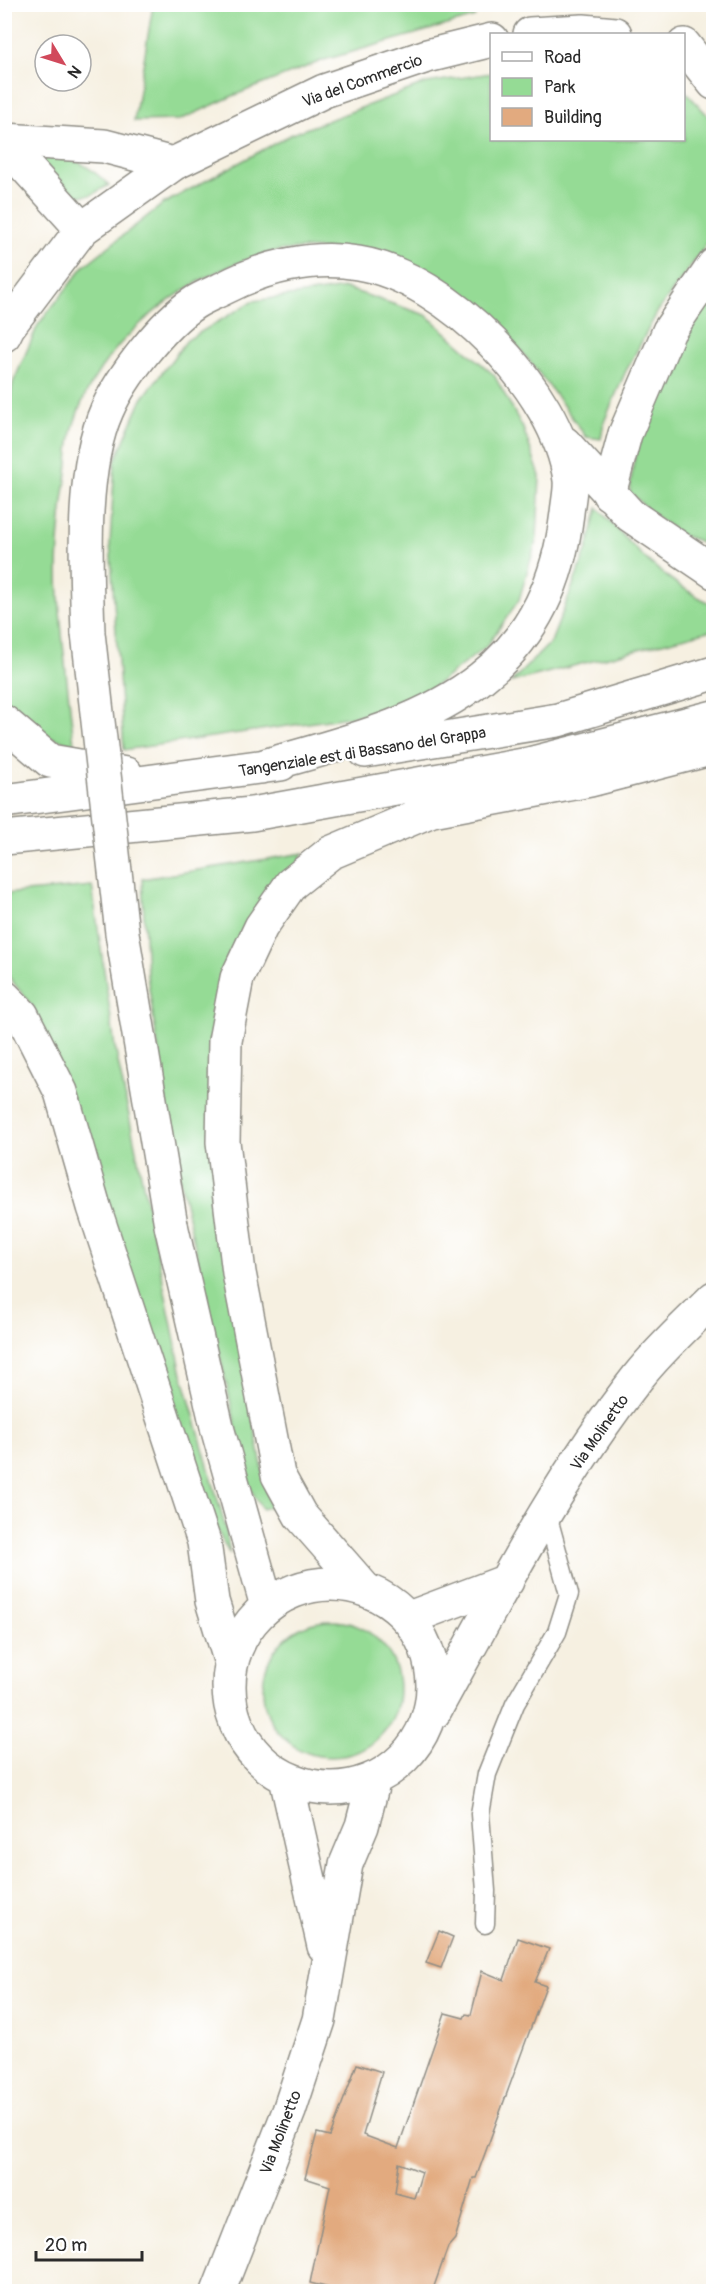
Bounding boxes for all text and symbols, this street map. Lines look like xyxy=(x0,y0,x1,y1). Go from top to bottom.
north arrow xyxy=(33,33,93,93)
legend xyxy=(490,33,685,141)
text: Road xyxy=(544,46,581,69)
street label: Via del Commercio xyxy=(300,50,425,112)
text: N xyxy=(63,61,85,82)
text: Park xyxy=(544,76,576,99)
text: Building xyxy=(544,106,602,129)
street label: Tangenziale est di Bassano del Grappa xyxy=(237,723,487,781)
street label: Via Molinetto xyxy=(566,1390,634,1475)
street label: Via Molinetto xyxy=(256,2087,306,2177)
scale bar xyxy=(36,2224,142,2262)
text: 20 m xyxy=(45,2234,87,2257)

